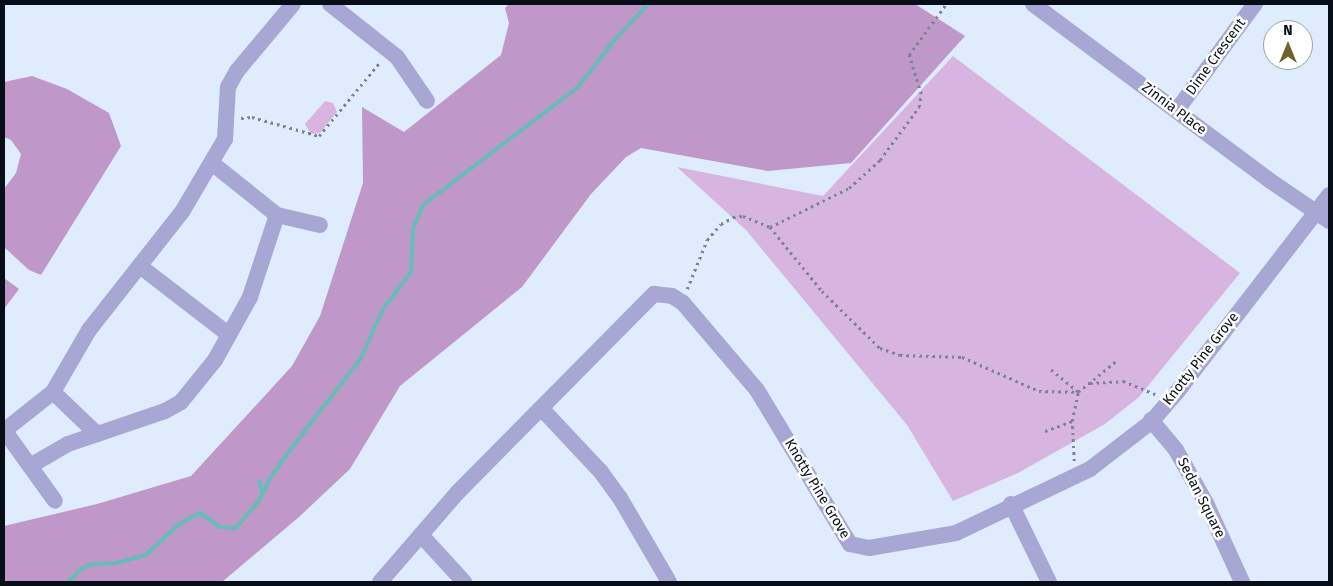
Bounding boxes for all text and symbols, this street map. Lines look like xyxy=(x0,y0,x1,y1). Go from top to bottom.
street label: Dime Crescent xyxy=(1183,16,1249,98)
north arrow xyxy=(1263,20,1313,70)
text: N xyxy=(1283,22,1293,39)
street label: Zinnia Place xyxy=(1138,79,1210,139)
street label: Knotty Pine Grove xyxy=(1160,309,1242,409)
street label: Knotty Pine Grove xyxy=(781,436,853,542)
street label: Sedan Square xyxy=(1174,455,1228,541)

